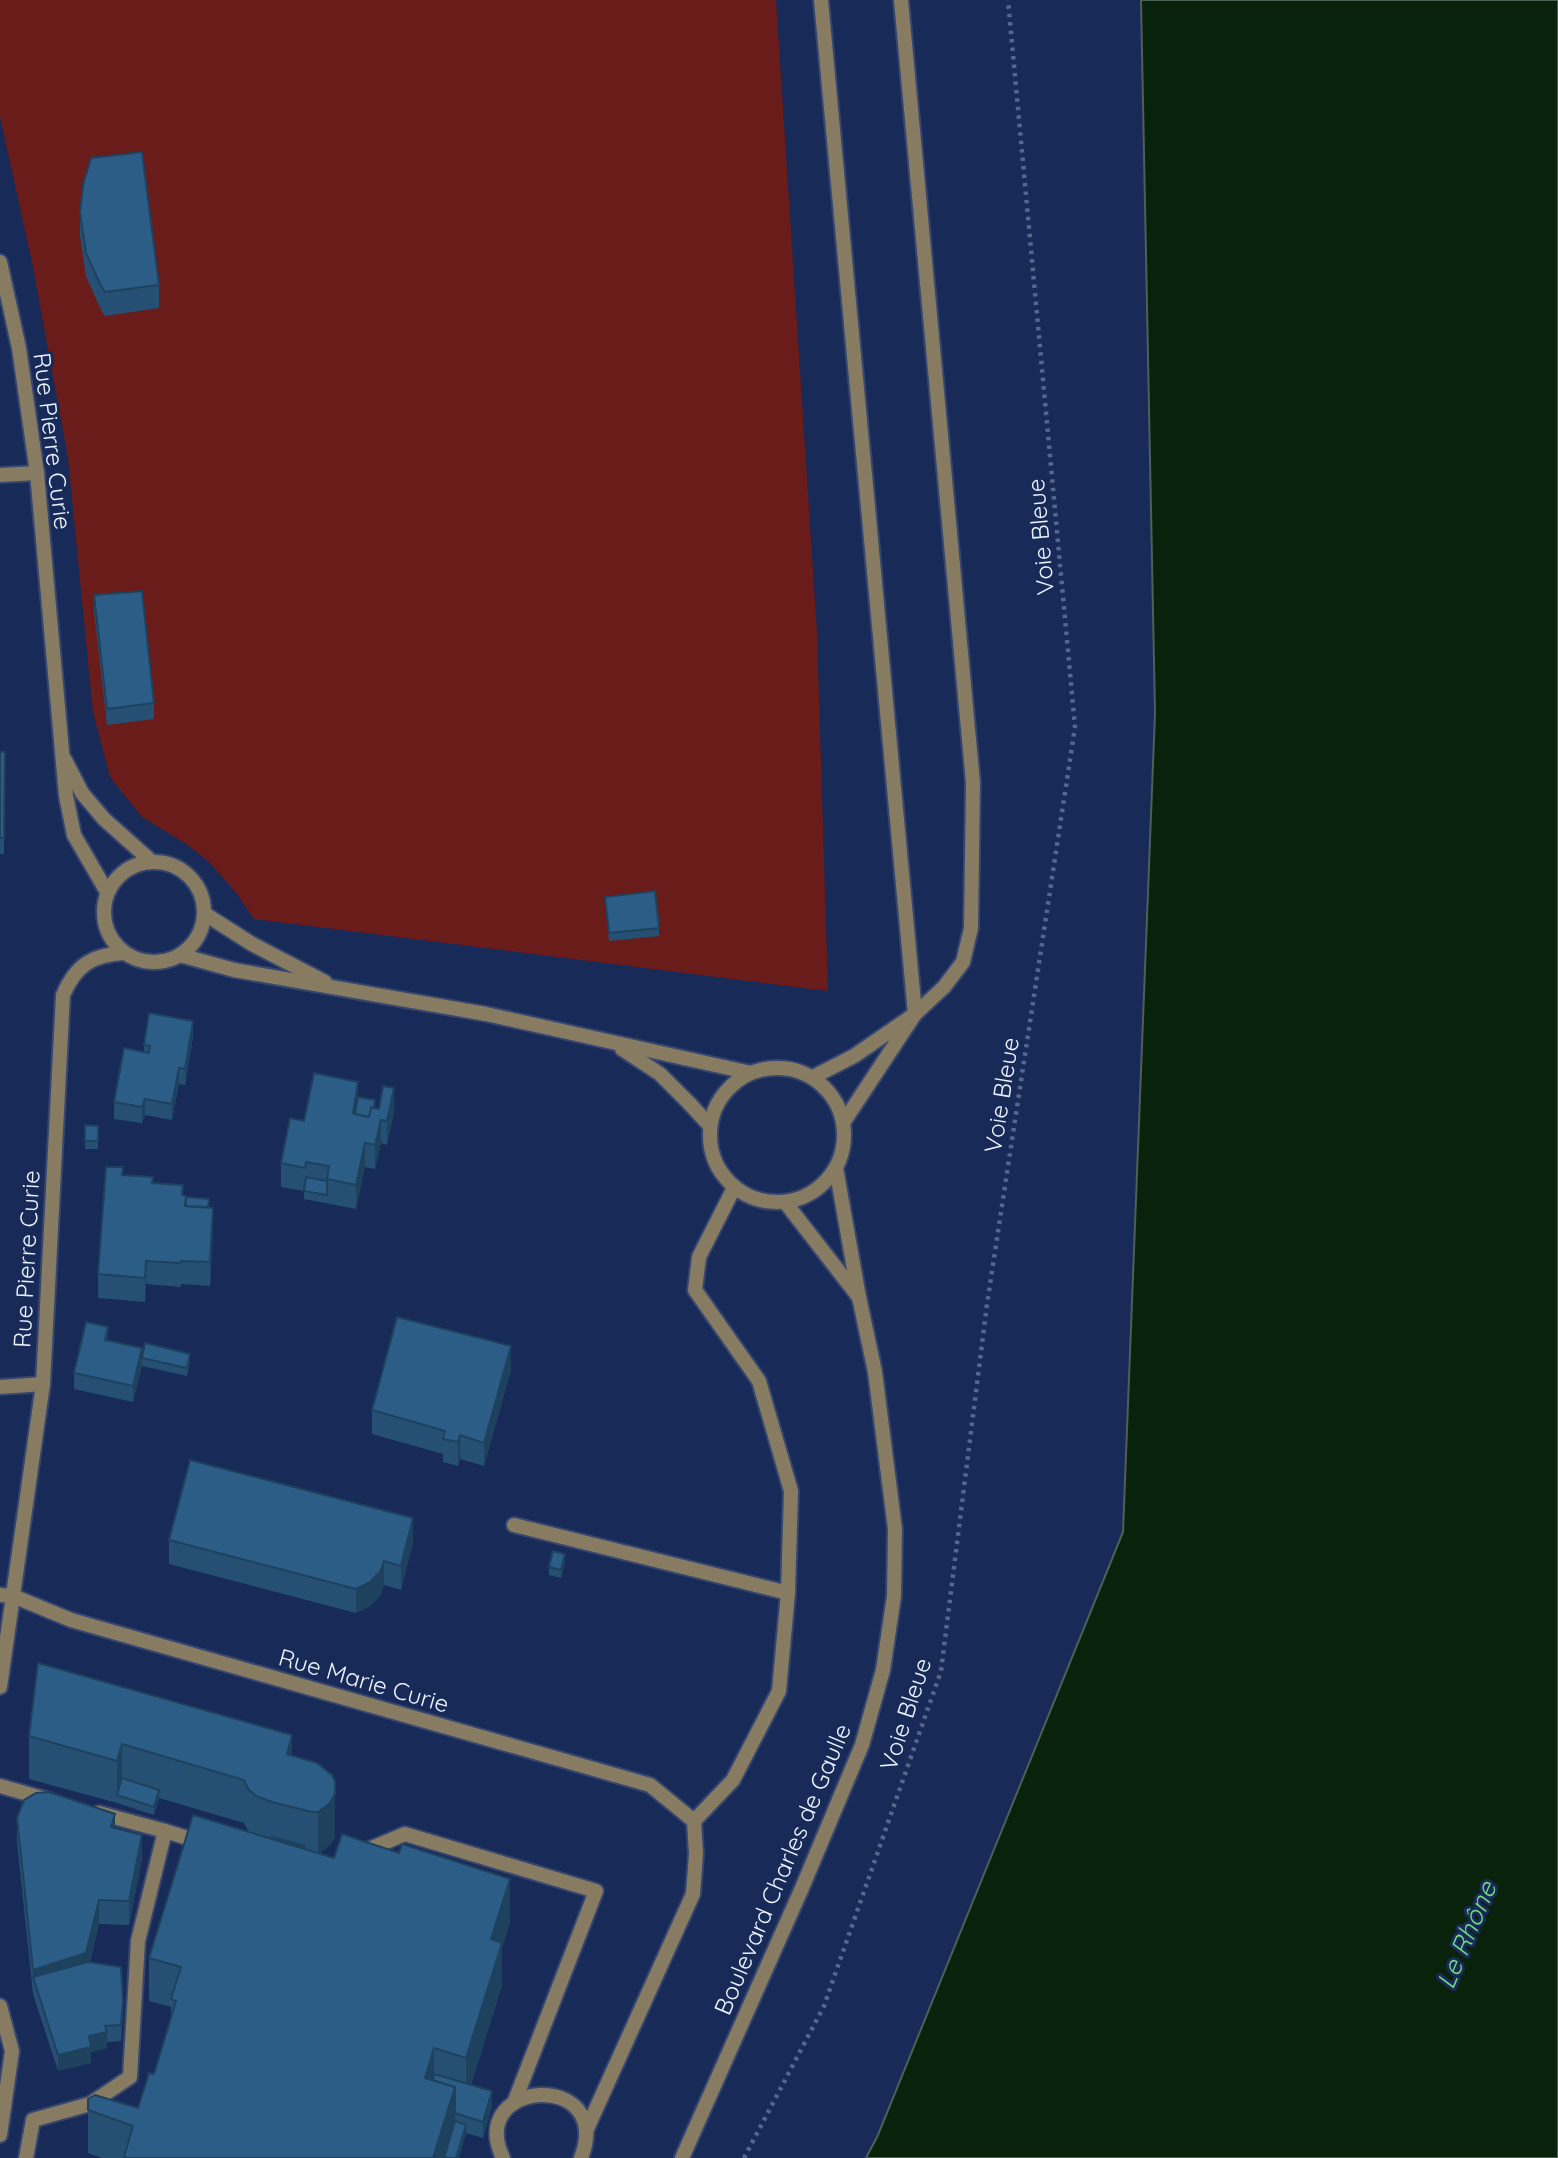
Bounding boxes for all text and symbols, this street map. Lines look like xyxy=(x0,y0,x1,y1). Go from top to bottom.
street label: Rue Pierre Curie xyxy=(27,351,79,531)
street label: Voie Bleue xyxy=(1020,478,1060,596)
street label: Voie Bleue xyxy=(977,1035,1025,1155)
street label: Rue Pierre Curie xyxy=(6,1169,46,1349)
street label: Rue Marie Curie xyxy=(275,1641,453,1719)
street label: Voie Bleue xyxy=(873,1654,937,1774)
street label: Boulevard Charles de Gaulle xyxy=(707,1719,857,2019)
water label: Le Rhône xyxy=(1429,1875,1504,1994)

